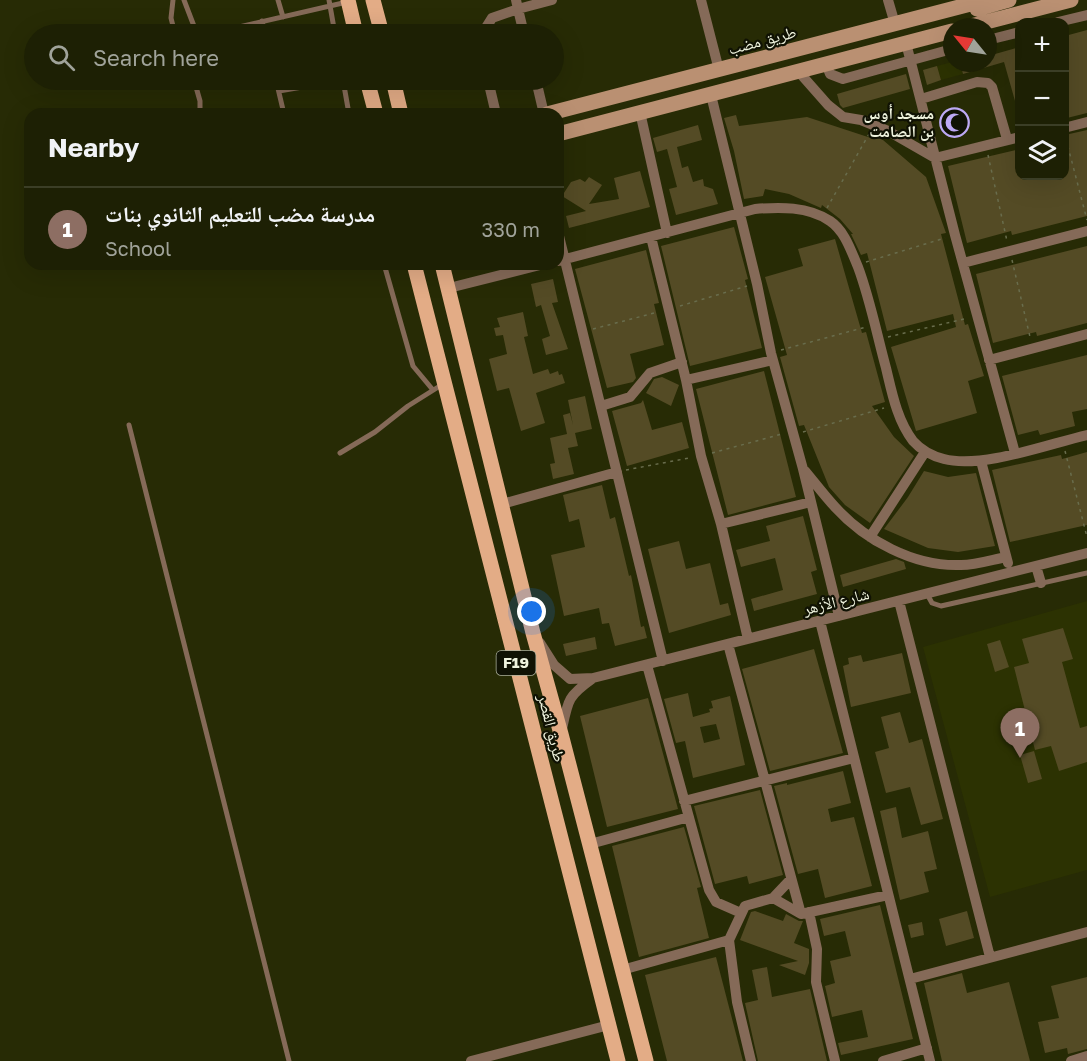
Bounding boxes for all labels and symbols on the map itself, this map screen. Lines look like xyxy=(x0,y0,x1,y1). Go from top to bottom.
north arrow xyxy=(943,18,997,72)
street label: طريق مضب xyxy=(726,21,798,60)
place label: مسجد أوس بن الصامت xyxy=(864,103,934,141)
mosque icon: مسجد أوس بن الصامت xyxy=(939,106,971,138)
street label: شارع الأزهر xyxy=(800,583,871,620)
your location xyxy=(517,597,546,626)
road number: F19 xyxy=(496,651,536,675)
street label: طريق القصر xyxy=(533,691,570,764)
pin: 1 xyxy=(1000,708,1040,758)

